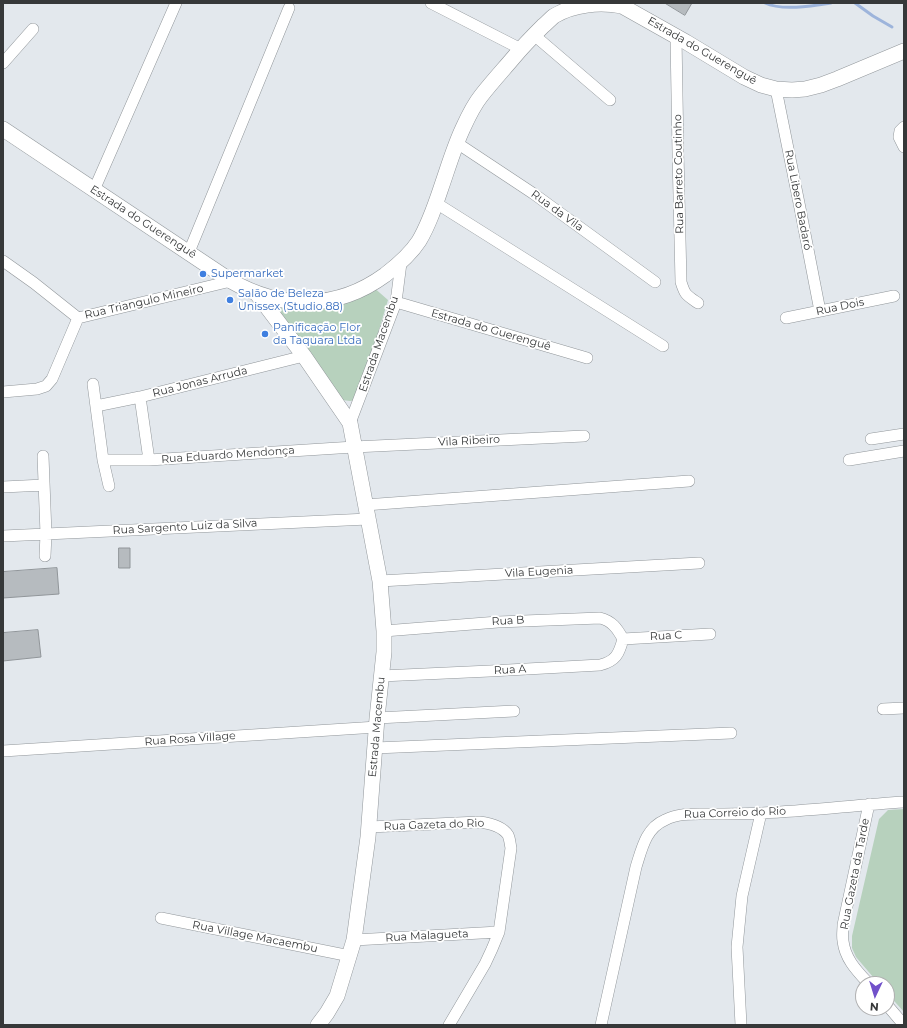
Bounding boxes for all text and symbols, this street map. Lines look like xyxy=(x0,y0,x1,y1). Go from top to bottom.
street label: Estrada do Guerenguê xyxy=(645,14,759,88)
street label: Rua Barreto Coutinho xyxy=(671,114,687,234)
street label: Rua Libero Badaró xyxy=(782,149,814,251)
street label: Estrada do Guerenguê xyxy=(87,183,199,261)
street label: Rua da Vila xyxy=(528,188,586,234)
place label: Supermarket xyxy=(211,267,284,281)
marker: Supermarket xyxy=(198,269,208,279)
street label: Rua Triangulo Mineiro xyxy=(83,282,205,322)
place label: Salão de Beleza Unissex (Studio 88) xyxy=(238,287,343,313)
street label: Estrada Macembu xyxy=(356,294,402,394)
marker: Salão de Beleza Unissex (Studio 88) xyxy=(225,295,235,305)
street label: Rua Dois xyxy=(815,295,865,319)
street label: Estrada do Guerenguê xyxy=(430,307,552,353)
place label: Panificação Flor da Taquara Ltda xyxy=(273,321,362,347)
marker: Panificação Flor da Taquara Ltda xyxy=(260,329,270,339)
street label: Rua Jonas Arruda xyxy=(151,364,249,400)
street label: Vila Ribeiro xyxy=(438,433,500,449)
street label: Rua Eduardo Mendonça xyxy=(161,444,295,466)
street label: Rua Sargento Luiz da Silva xyxy=(112,517,258,537)
street label: Vila Eugenia xyxy=(504,564,574,580)
street label: Rua B xyxy=(491,614,525,628)
street label: Rua C xyxy=(649,629,683,643)
street label: Rua A xyxy=(493,663,527,677)
street label: Estrada Macembu xyxy=(366,676,388,778)
street label: Rua Rosa Village xyxy=(144,729,236,749)
street label: Rua Correio do Rio xyxy=(684,805,786,821)
street label: Rua Gazeta do Rio xyxy=(384,817,484,833)
street label: Rua Gazeta da Tarde xyxy=(838,817,872,931)
street label: Rua Village Macaembu xyxy=(191,918,319,956)
street label: Rua Malagueta xyxy=(385,927,469,945)
north arrow xyxy=(855,976,895,1016)
text: N xyxy=(869,1000,879,1014)

